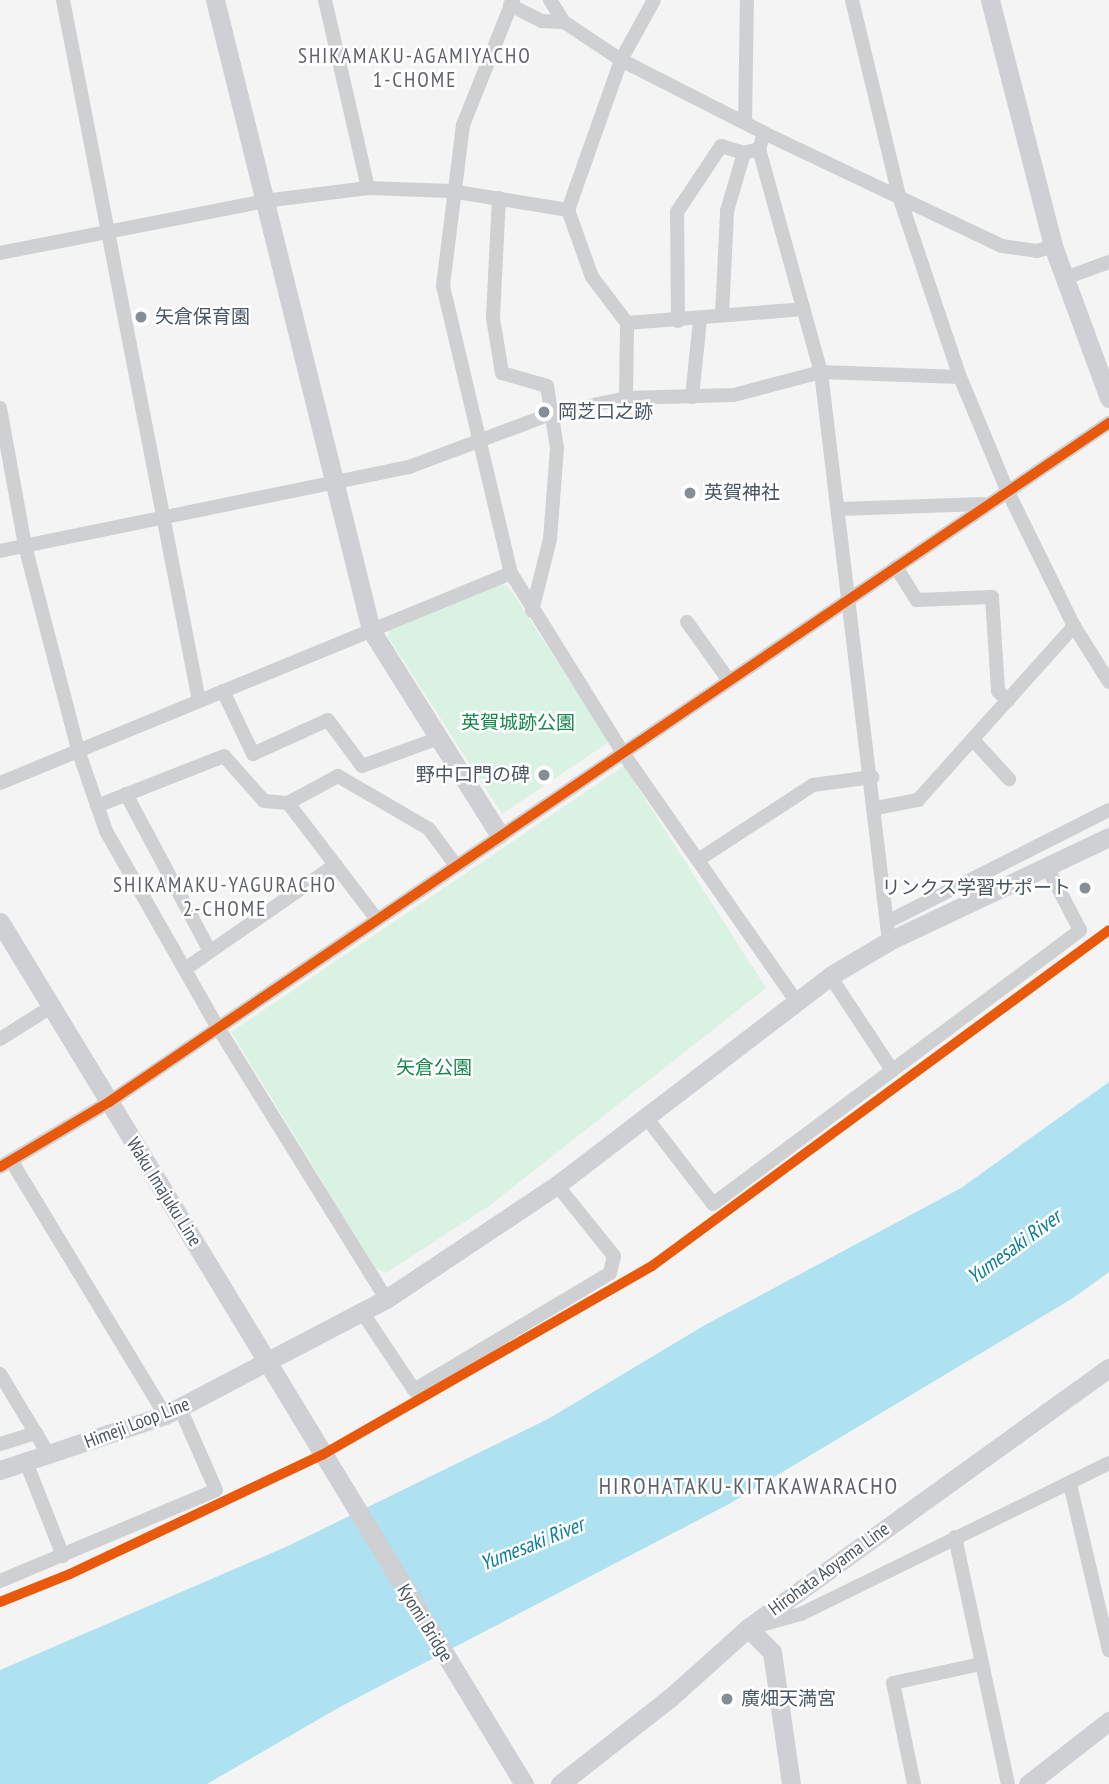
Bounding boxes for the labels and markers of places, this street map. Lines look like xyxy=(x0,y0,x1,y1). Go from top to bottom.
place label: 矢倉保育園 xyxy=(155,306,250,328)
marker: 矢倉保育園 xyxy=(133,309,149,325)
place label: 岡芝口之跡 xyxy=(558,401,653,423)
marker: 岡芝口之跡 xyxy=(536,404,552,420)
place label: 英賀神社 xyxy=(704,482,780,504)
marker: 英賀神社 xyxy=(682,485,698,501)
place label: 野中口門の碑 xyxy=(416,764,530,786)
marker: 野中口門の碑 xyxy=(536,767,552,783)
place label: リンクス学習サポート xyxy=(881,877,1071,899)
marker: リンクス学習サポート xyxy=(1077,880,1093,896)
place label: 廣畑天満宮 xyxy=(741,1688,836,1710)
marker: 廣畑天満宮 xyxy=(719,1691,735,1707)

